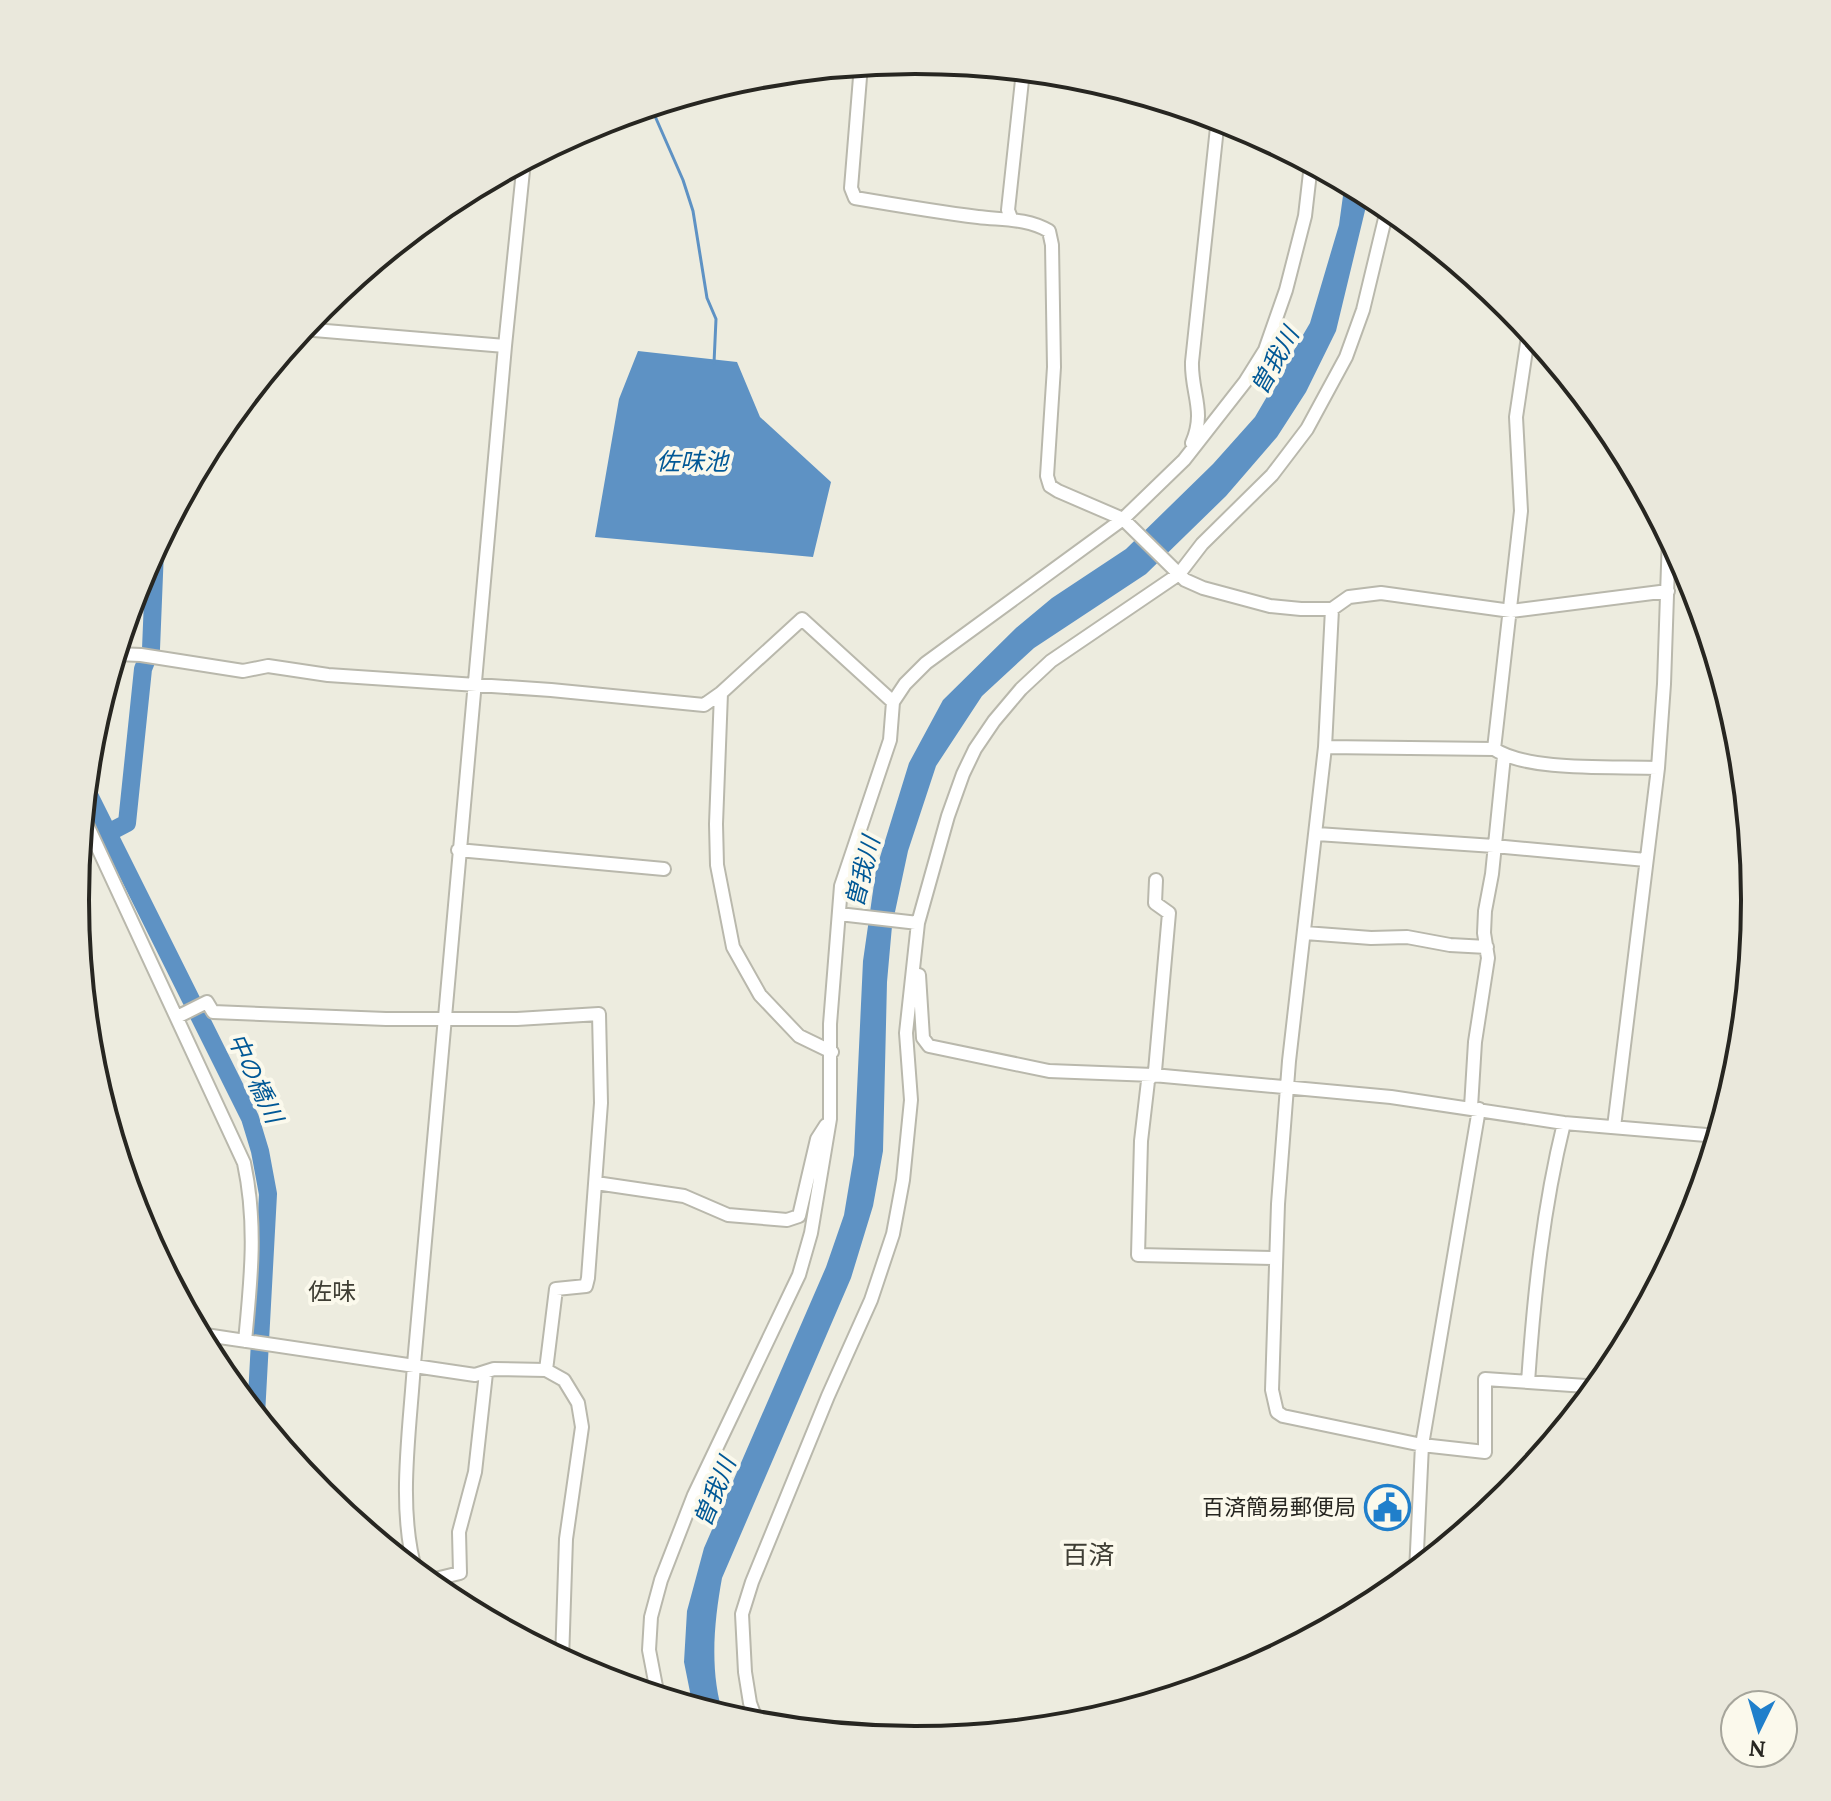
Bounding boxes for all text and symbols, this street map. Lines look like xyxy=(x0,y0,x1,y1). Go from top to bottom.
water label: 曽我川 xyxy=(1244,319,1307,400)
water label: 佐味池 xyxy=(656,446,730,477)
water label: 曽我川 xyxy=(839,830,887,911)
water label: 中の橋川 xyxy=(221,1028,291,1131)
district label: 佐味 xyxy=(308,1276,356,1307)
water label: 曽我川 xyxy=(687,1450,744,1531)
public building icon: 百済簡易郵便局 xyxy=(1363,1483,1411,1531)
place label: 百済簡易郵便局 xyxy=(1202,1493,1356,1521)
district label: 百済 xyxy=(1062,1538,1114,1571)
north arrow xyxy=(1719,1689,1799,1769)
text: N xyxy=(1748,1734,1767,1764)

